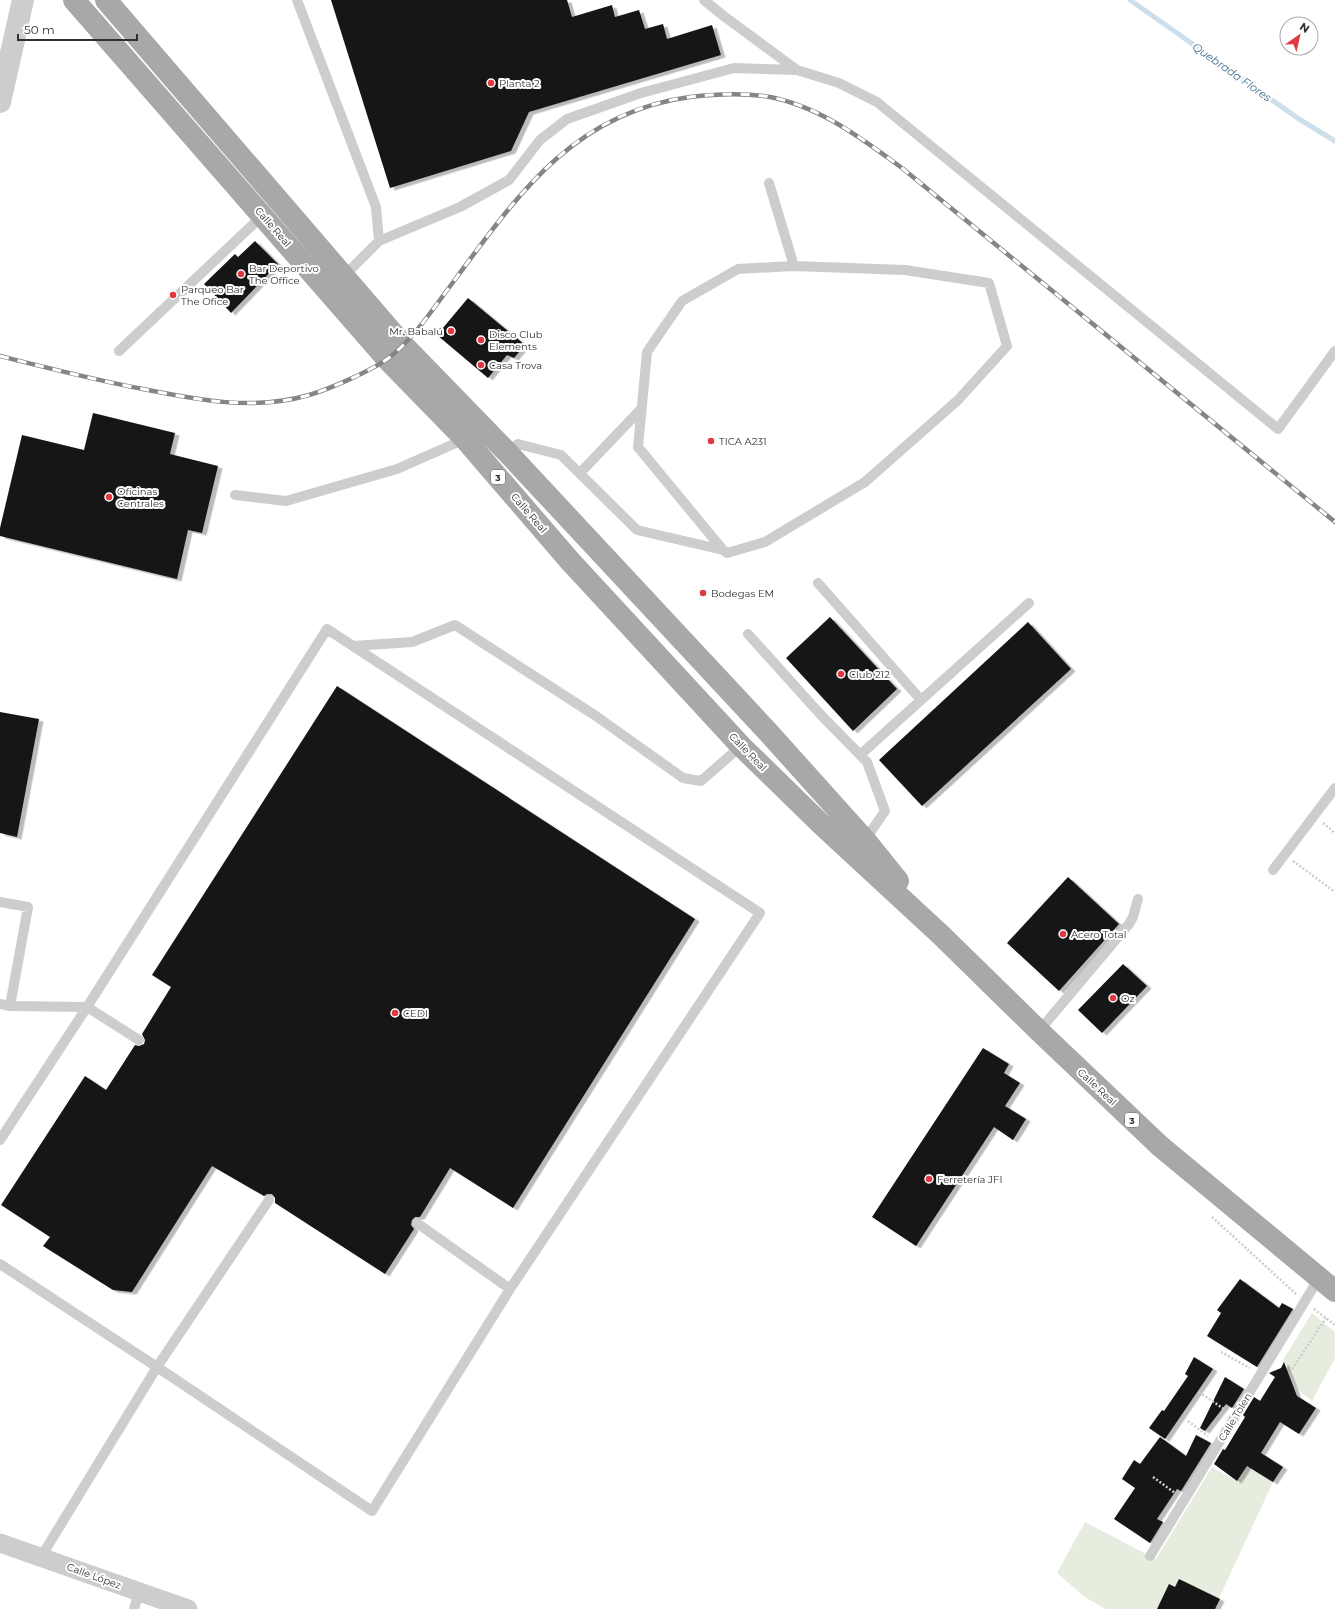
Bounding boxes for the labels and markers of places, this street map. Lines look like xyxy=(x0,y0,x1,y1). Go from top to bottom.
place label: Planta 2 xyxy=(499,77,540,90)
marker: Planta 2 xyxy=(486,78,496,88)
place label: Bar Deportivo The Office xyxy=(249,262,319,287)
marker: Bar Deportivo The Office xyxy=(236,269,246,279)
place label: Parqueo Bar The Ofice xyxy=(181,283,244,308)
marker: Parqueo Bar The Ofice xyxy=(168,290,178,300)
place label: Mr. Babalú xyxy=(389,325,443,338)
marker: Mr. Babalú xyxy=(446,326,456,336)
place label: Disco Club Elements xyxy=(489,328,543,353)
marker: Disco Club Elements xyxy=(476,335,486,345)
place label: Casa Trova xyxy=(489,359,542,372)
marker: Casa Trova xyxy=(476,360,486,370)
place label: TICA A231 xyxy=(719,435,767,448)
marker: TICA A231 xyxy=(706,436,716,446)
place label: Oficinas Centrales xyxy=(117,485,164,510)
marker: Oficinas Centrales xyxy=(104,492,114,502)
place label: Bodegas EM xyxy=(711,587,774,600)
marker: Bodegas EM xyxy=(698,588,708,598)
place label: Club 212 xyxy=(849,668,890,681)
marker: Club 212 xyxy=(836,669,846,679)
place label: Acero Total xyxy=(1071,928,1126,941)
marker: Acero Total xyxy=(1058,929,1068,939)
place label: Oz xyxy=(1121,992,1135,1005)
marker: Oz xyxy=(1108,993,1118,1003)
place label: CEDI xyxy=(403,1007,428,1020)
marker: CEDI xyxy=(390,1008,400,1018)
place label: Ferretería JFI xyxy=(937,1173,1002,1186)
marker: Ferretería JFI xyxy=(924,1174,934,1184)

